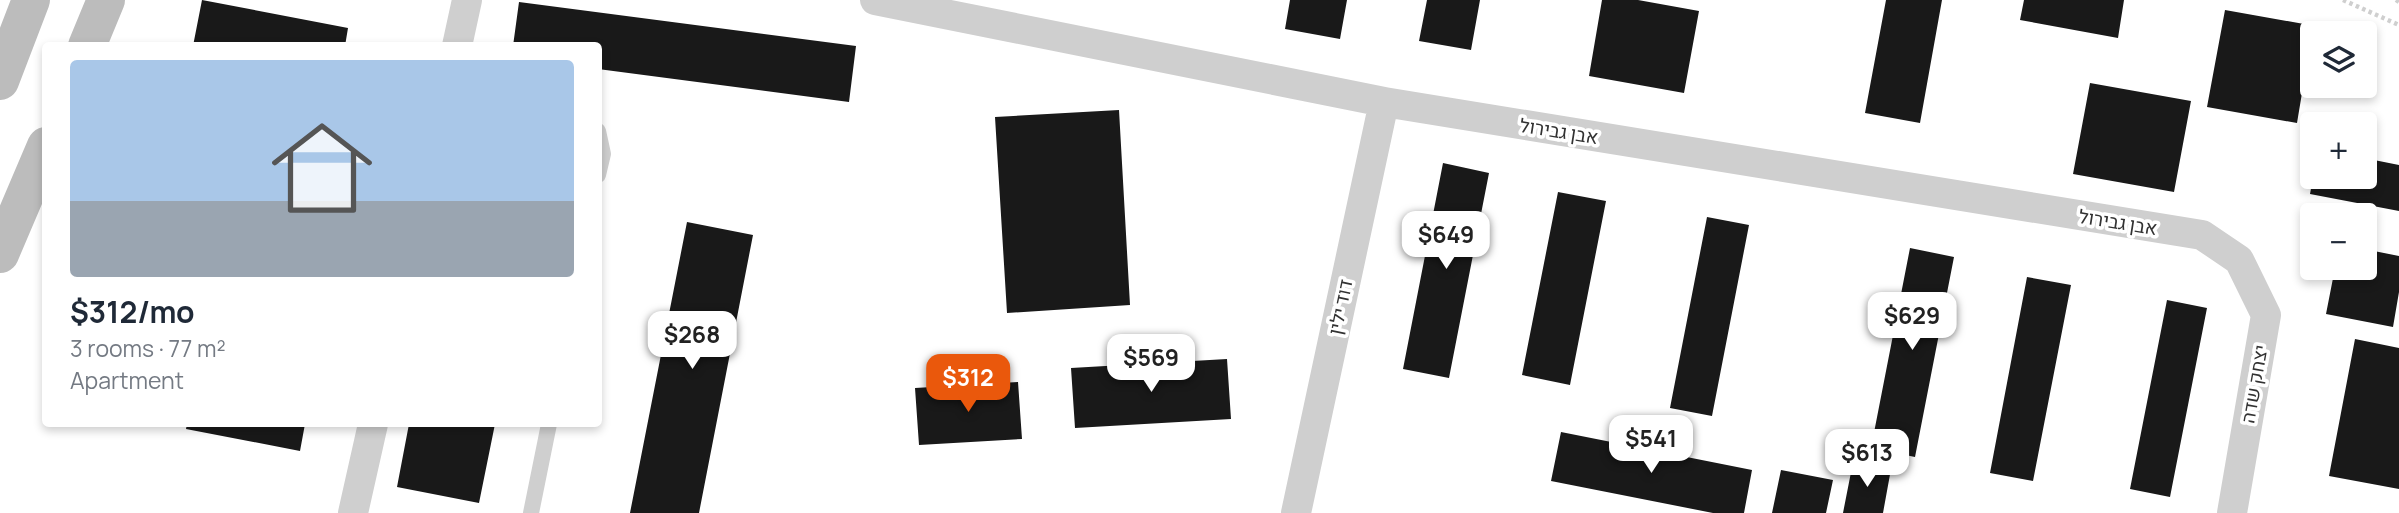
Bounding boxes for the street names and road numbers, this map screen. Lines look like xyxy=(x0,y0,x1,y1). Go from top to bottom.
street label: אבן גבירול xyxy=(1518,112,1600,150)
street label: אבן גבירול xyxy=(2077,203,2159,241)
street label: דוד ילין xyxy=(1321,277,1359,337)
street label: יצחק שדה xyxy=(2234,343,2274,425)

